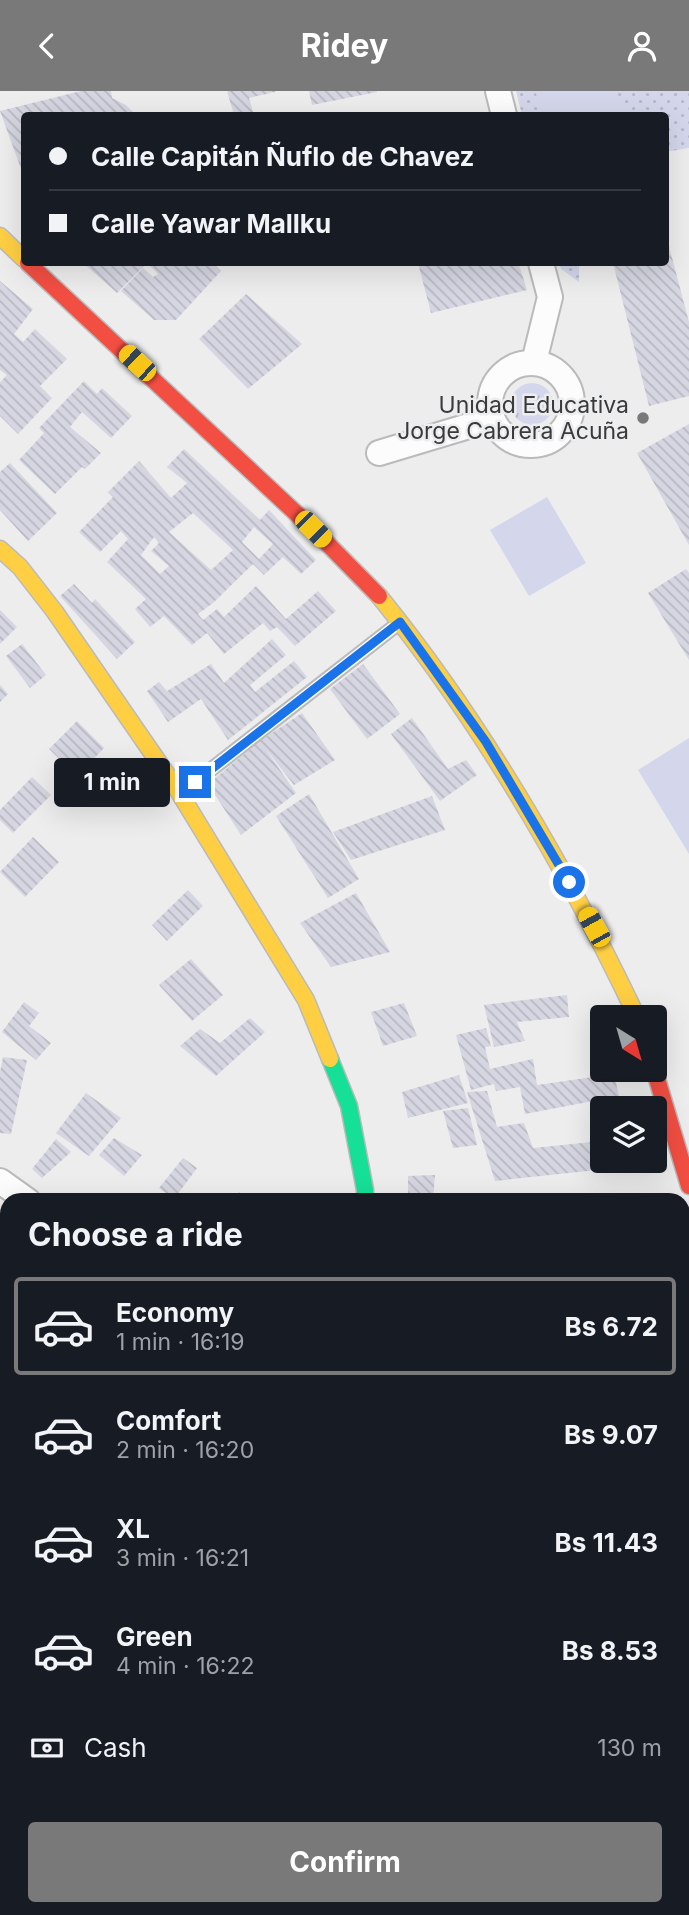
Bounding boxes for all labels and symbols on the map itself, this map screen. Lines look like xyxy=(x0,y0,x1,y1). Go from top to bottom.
car xyxy=(115,341,160,385)
place label: Unidad Educativa Jorge Cabrera Acuña xyxy=(397,391,629,445)
marker: Unidad Educativa Jorge Cabrera Acuña xyxy=(635,410,651,426)
car xyxy=(291,507,336,551)
callout: 1 min xyxy=(55,757,170,807)
route end xyxy=(179,766,211,798)
route start xyxy=(553,866,585,898)
car xyxy=(575,904,614,950)
north arrow xyxy=(590,1005,667,1081)

